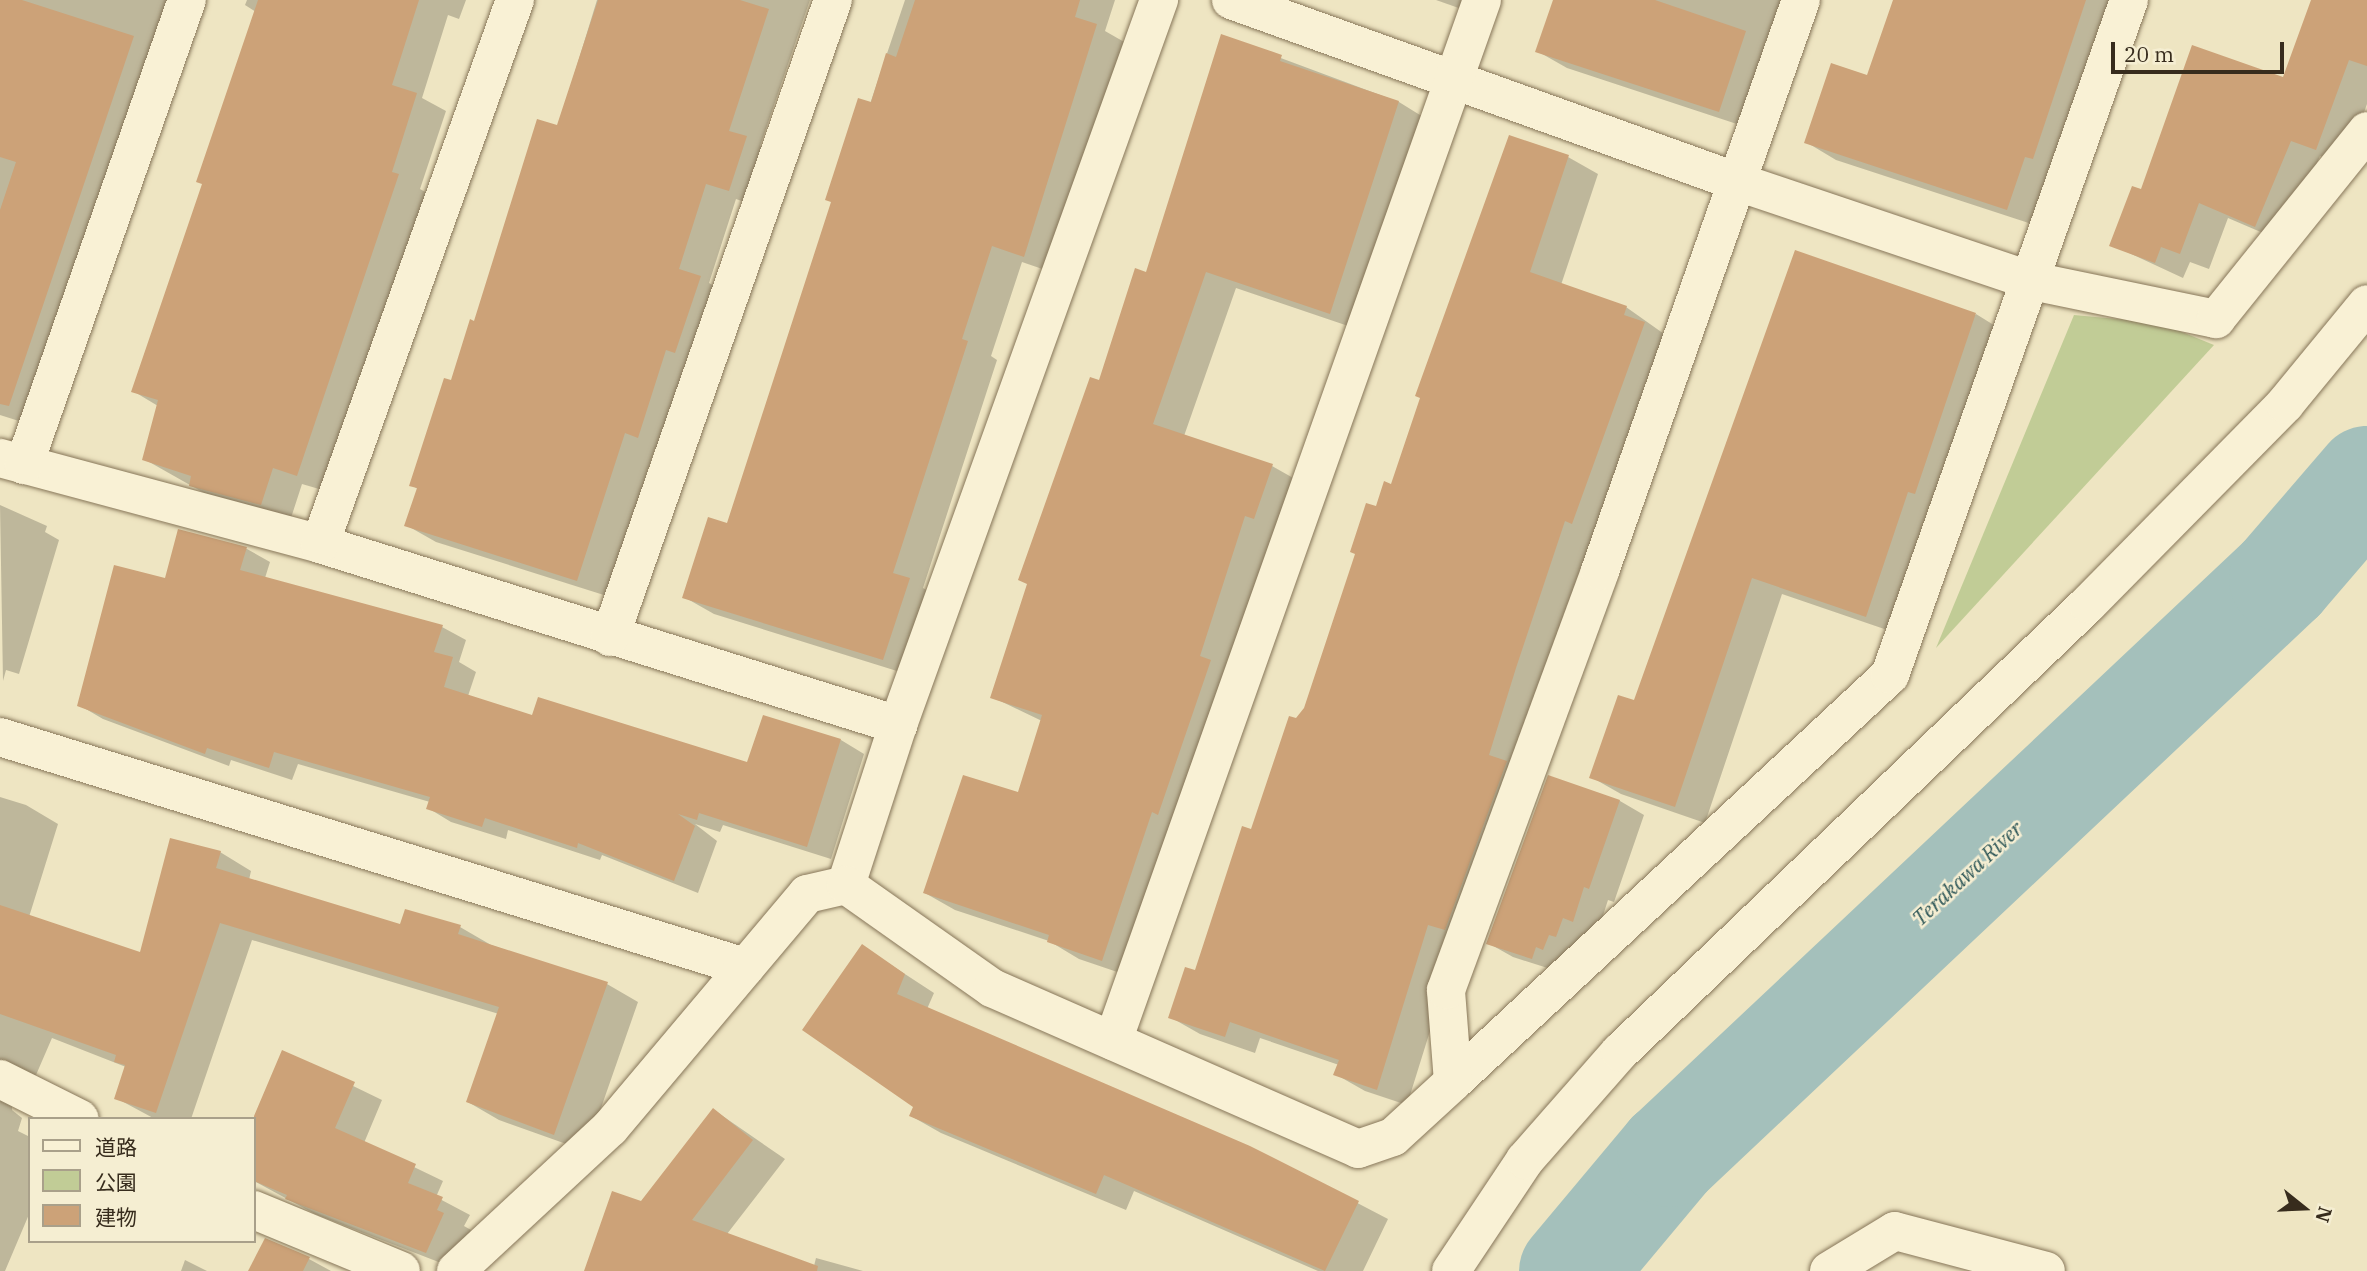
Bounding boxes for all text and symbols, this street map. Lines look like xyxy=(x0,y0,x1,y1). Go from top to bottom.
scale bar xyxy=(2115,28,2288,72)
text: 20 m xyxy=(2124,40,2174,68)
water label: Terakawa River xyxy=(1907,816,2027,930)
legend xyxy=(28,1117,256,1243)
text: 道路 xyxy=(95,1133,137,1161)
text: 公園 xyxy=(95,1168,137,1196)
north arrow xyxy=(2269,1173,2339,1243)
text: 建物 xyxy=(95,1203,137,1231)
text: N xyxy=(2310,1204,2338,1225)

